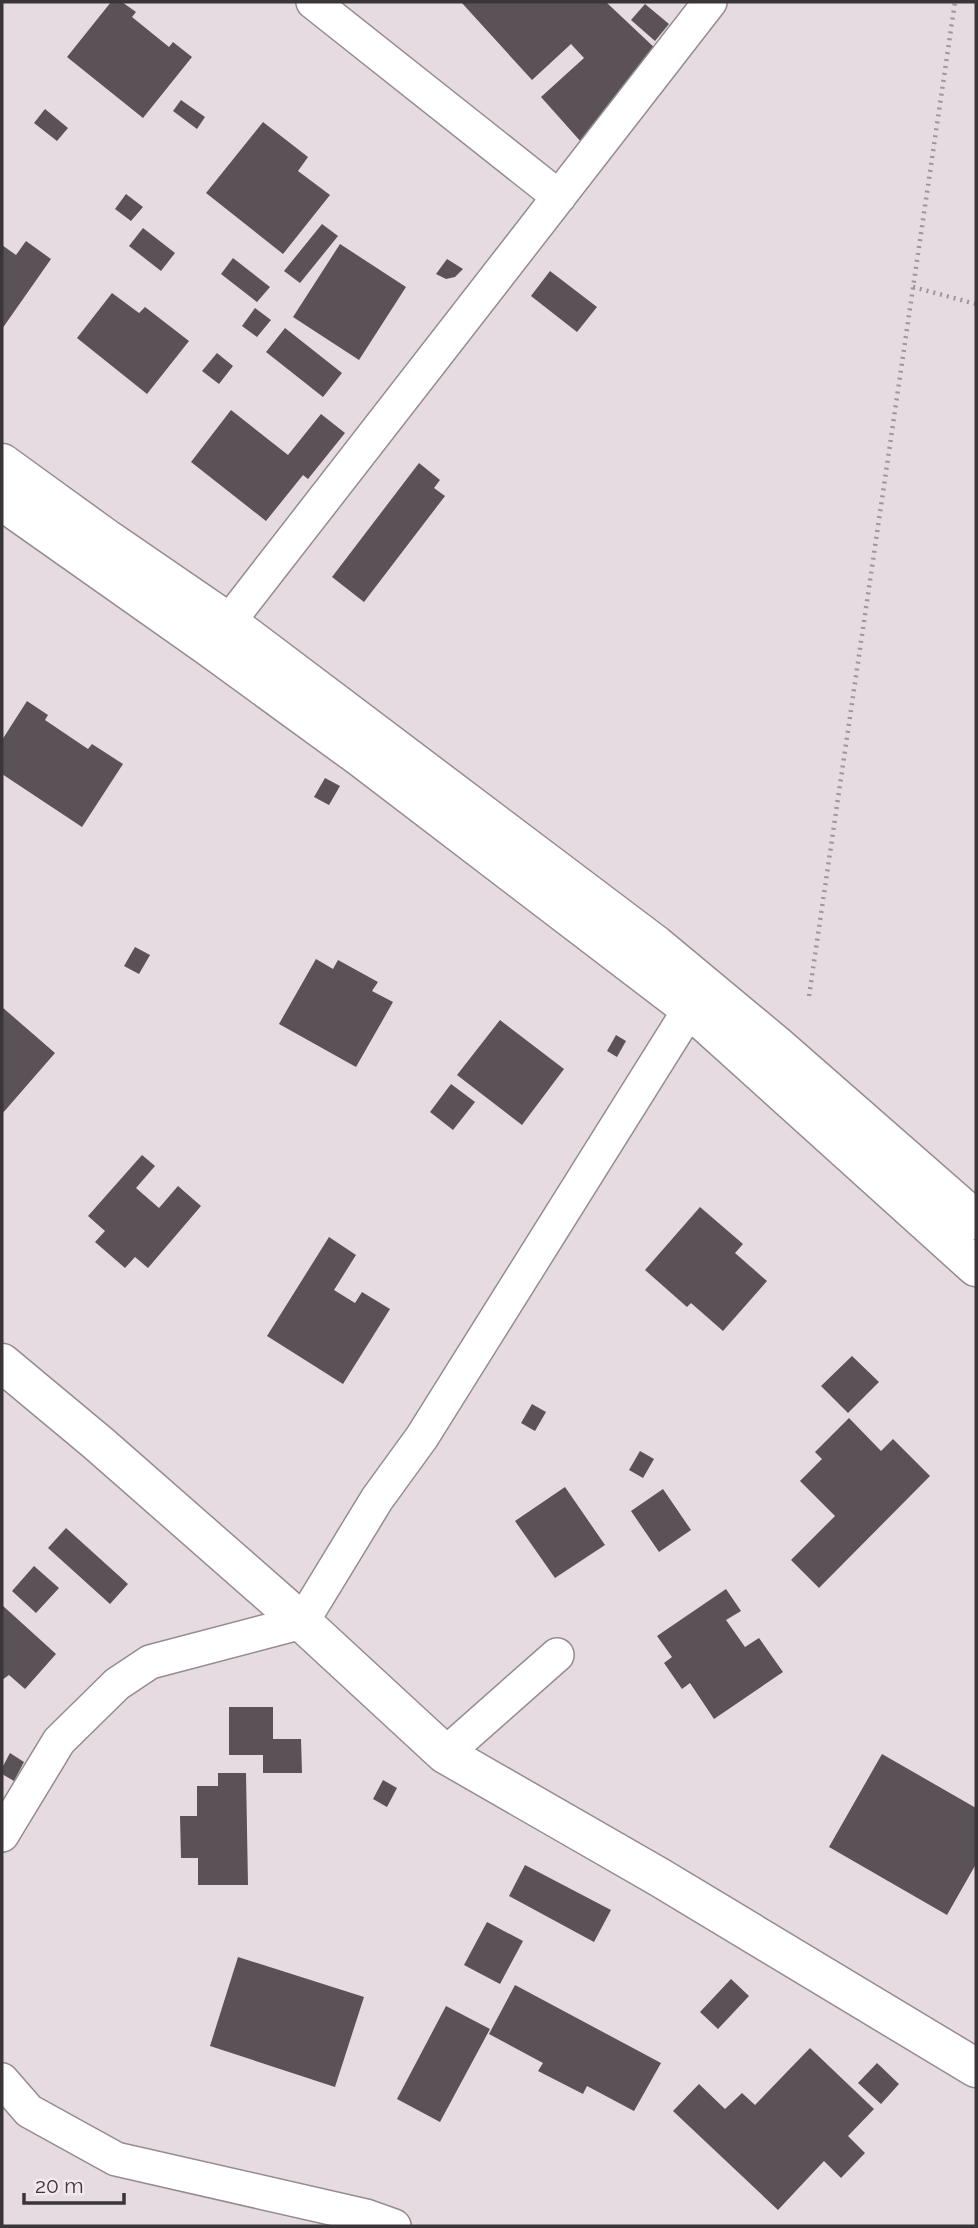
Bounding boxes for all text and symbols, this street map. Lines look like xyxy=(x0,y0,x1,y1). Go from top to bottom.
scale bar xyxy=(24,2162,124,2206)
text: 20 m xyxy=(35,2173,83,2198)

